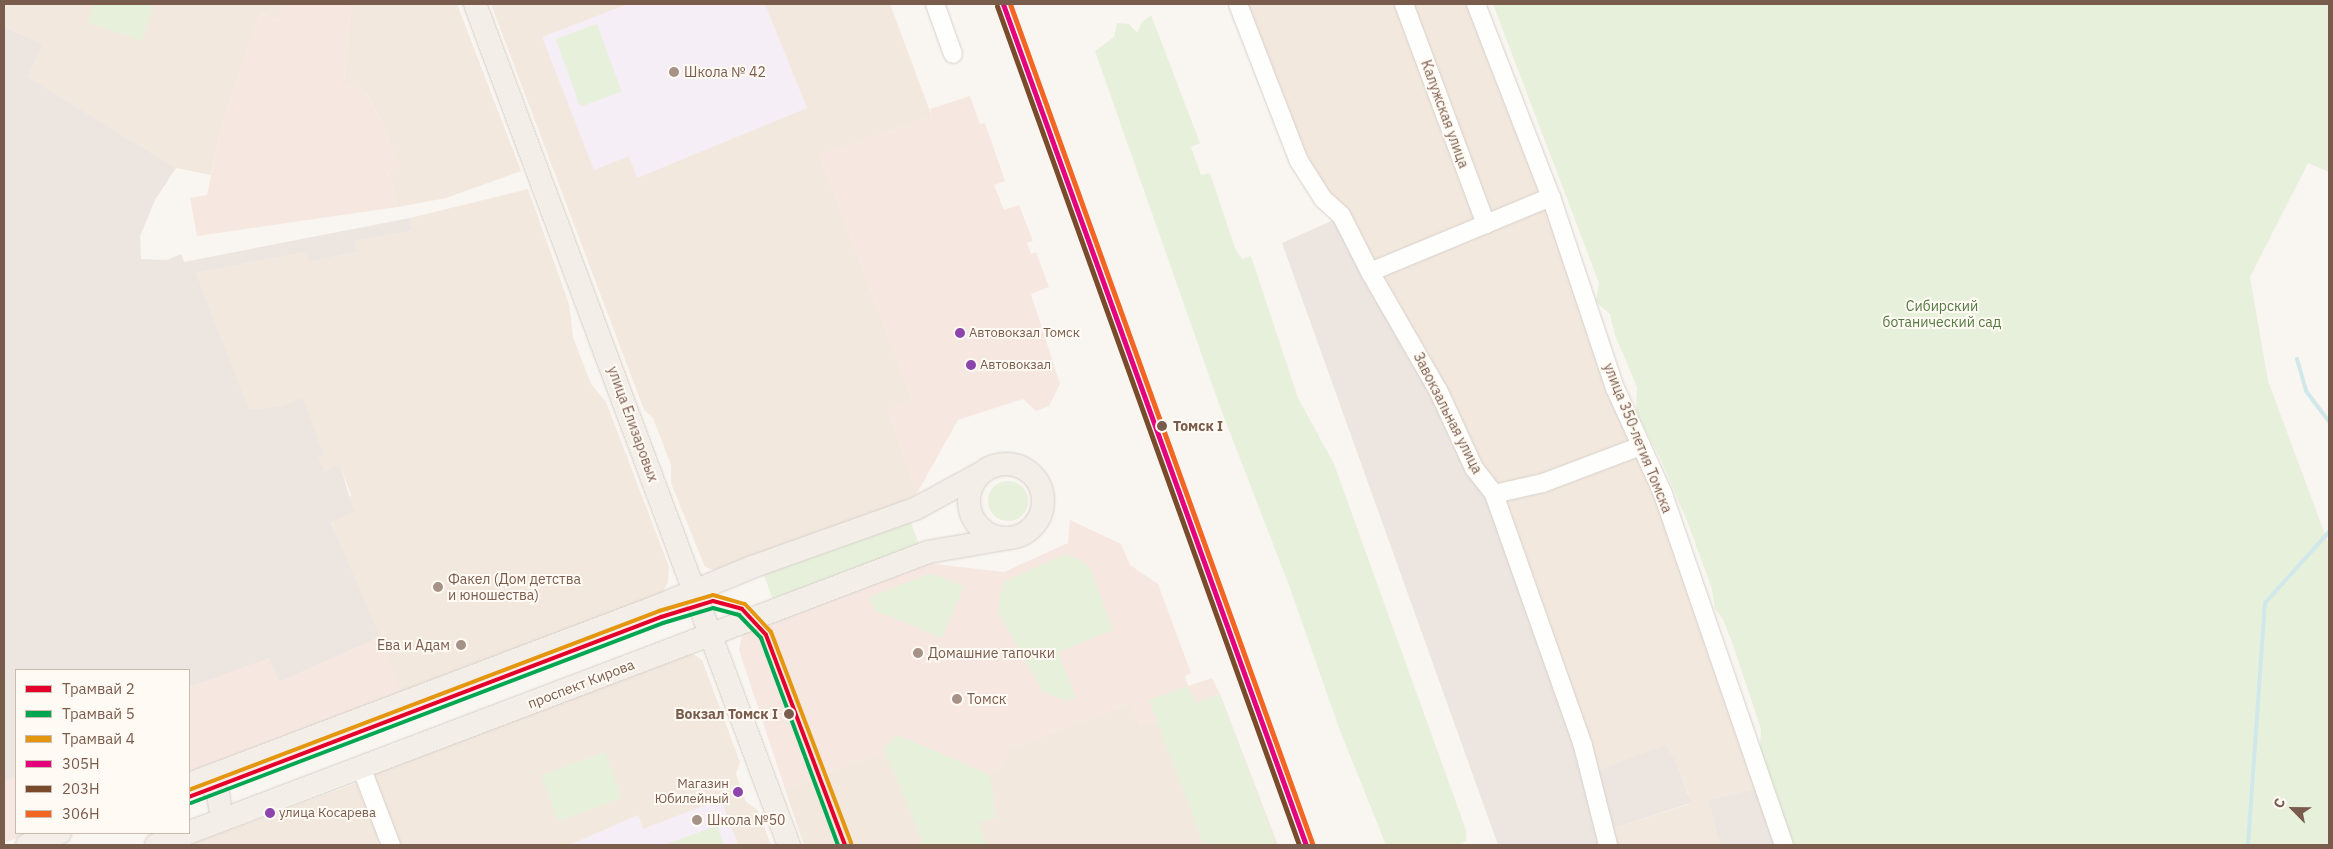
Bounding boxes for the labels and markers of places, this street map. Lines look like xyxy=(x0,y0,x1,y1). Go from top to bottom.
place label: Школа № 42 xyxy=(684,64,766,80)
marker: Школа № 42 xyxy=(668,66,680,78)
place label: Автовокзал Томск xyxy=(969,325,1080,341)
marker: Автовокзал Томск xyxy=(955,328,965,338)
place label: Автовокзал xyxy=(980,357,1051,373)
marker: Автовокзал xyxy=(966,360,976,370)
place label: Томск I xyxy=(1173,418,1223,434)
marker: Томск I xyxy=(1155,419,1169,433)
place label: Факел (Дом детства и юношества) xyxy=(448,571,581,604)
marker: Факел (Дом детства и юношества) xyxy=(432,581,444,593)
place label: Ева и Адам xyxy=(377,637,450,653)
marker: Ева и Адам xyxy=(454,638,468,652)
place label: Домашние тапочки xyxy=(928,645,1055,661)
marker: Домашние тапочки xyxy=(912,647,924,659)
place label: Томск xyxy=(967,691,1006,707)
marker: Томск xyxy=(951,693,963,705)
place label: Вокзал Томск I xyxy=(675,706,778,722)
marker: Вокзал Томск I xyxy=(782,707,796,721)
place label: Магазин Юбилейный xyxy=(655,777,729,808)
marker: Магазин Юбилейный xyxy=(733,787,743,797)
place label: улица Косарева xyxy=(279,805,376,821)
marker: улица Косарева xyxy=(265,808,275,818)
place label: Школа №50 xyxy=(707,812,786,828)
marker: Школа №50 xyxy=(691,814,703,826)

